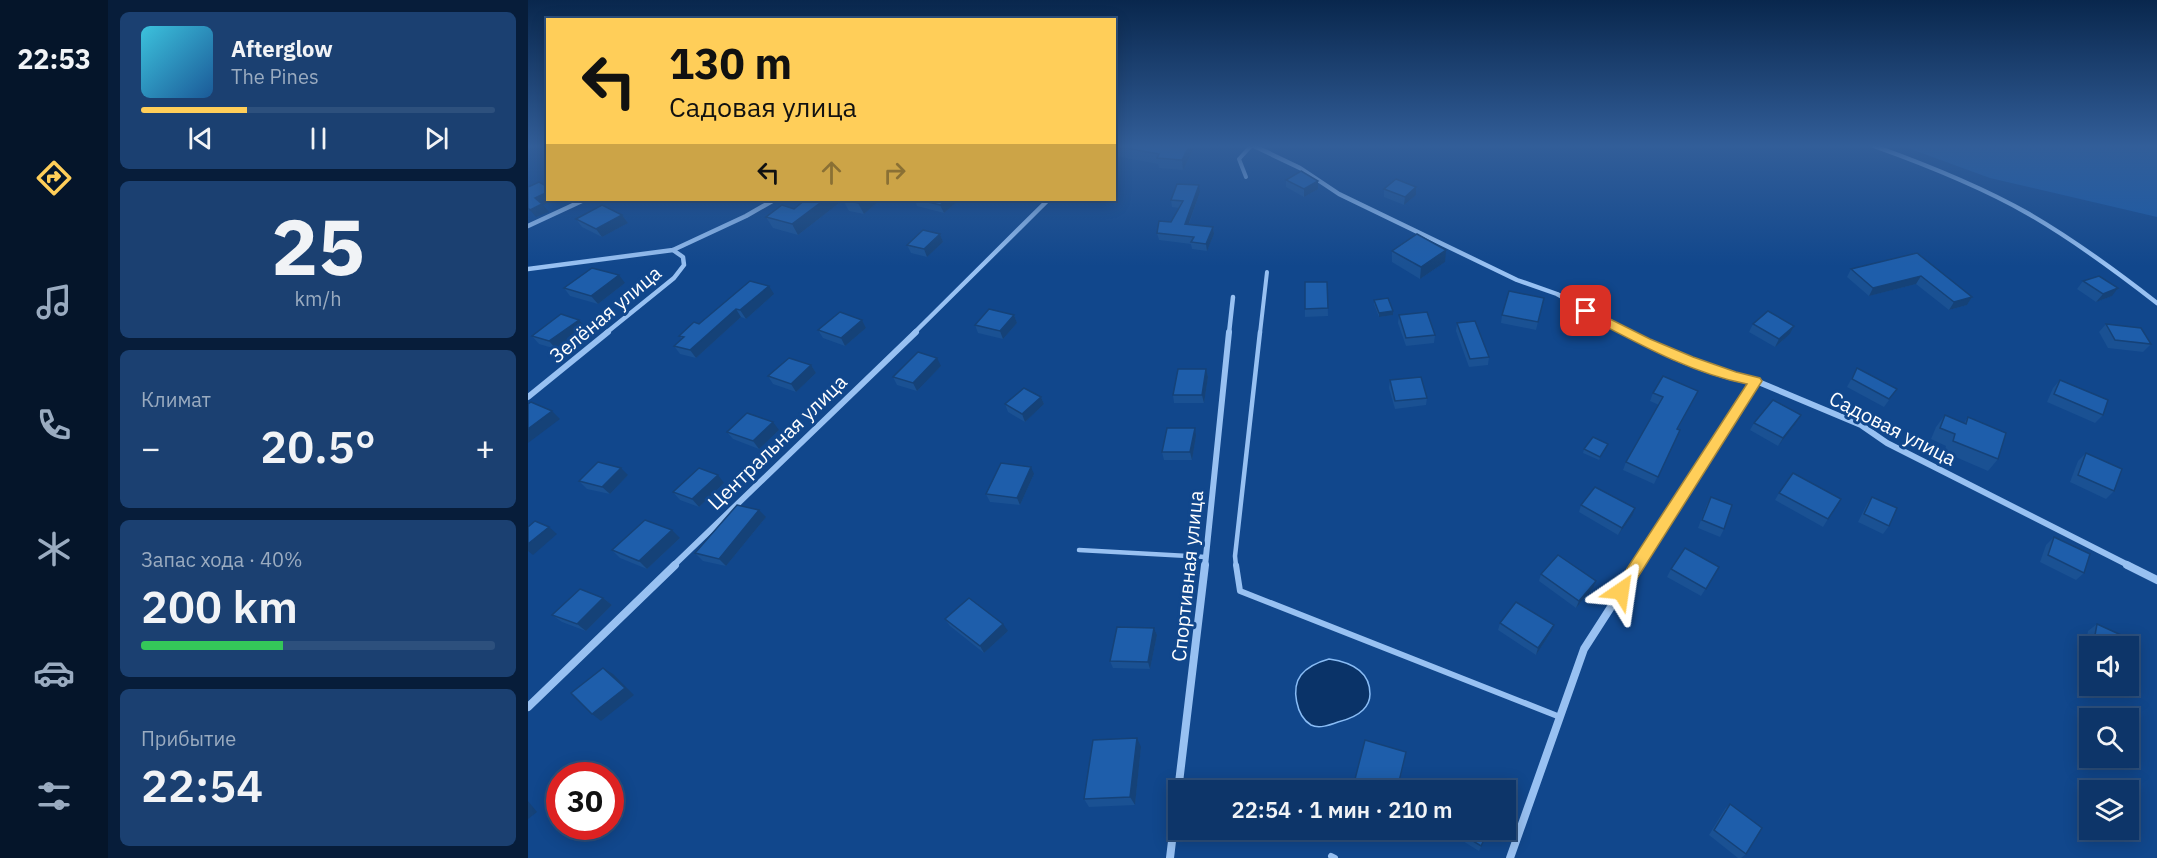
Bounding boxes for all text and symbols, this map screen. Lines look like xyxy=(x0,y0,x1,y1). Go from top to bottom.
text: Afterglow xyxy=(231,34,333,63)
text: 130 m xyxy=(669,36,792,91)
text: 22:53 xyxy=(17,41,91,76)
icon: left xyxy=(570,42,648,120)
text: The Pines xyxy=(231,63,319,90)
text: Садовая улица xyxy=(669,89,857,124)
icon: previous xyxy=(184,122,217,155)
icon: pause xyxy=(302,122,335,155)
icon: next xyxy=(420,122,453,155)
icon: left xyxy=(752,156,785,189)
icon: ahead xyxy=(815,156,848,189)
icon: right xyxy=(878,156,911,189)
icon: directions xyxy=(33,157,75,199)
text: 25 xyxy=(271,195,365,296)
street label: Зелёная улица xyxy=(543,259,667,369)
icon: music xyxy=(33,281,75,323)
text: km/h xyxy=(294,285,342,312)
pin xyxy=(1560,285,1611,336)
icon: arrive xyxy=(1569,294,1602,327)
street label: Центральная улица xyxy=(701,368,853,516)
street label: Садовая улица xyxy=(1825,384,1961,472)
text: Климат xyxy=(141,386,211,413)
icon: phone xyxy=(33,404,75,446)
text: 20.5° xyxy=(260,417,376,475)
text: − xyxy=(141,426,161,469)
text: + xyxy=(475,426,495,469)
street label: Спортивная улица xyxy=(1165,489,1209,663)
icon: climate xyxy=(33,528,75,570)
text: Запас хода · 40% xyxy=(141,546,303,573)
position arrow xyxy=(1589,559,1653,623)
text: 200 km xyxy=(141,577,298,635)
map controls xyxy=(2079,636,2139,840)
button: sound xyxy=(2079,636,2139,696)
icon: car xyxy=(33,652,75,694)
button: search xyxy=(2079,708,2139,768)
text: Прибытие xyxy=(141,725,236,752)
text: 22:54 xyxy=(141,756,263,814)
speed limit sign: 30 xyxy=(546,762,624,840)
icon: filters xyxy=(33,775,75,817)
button: layers xyxy=(2079,780,2139,840)
text: 22:54 · 1 мин · 210 m xyxy=(1231,795,1453,824)

